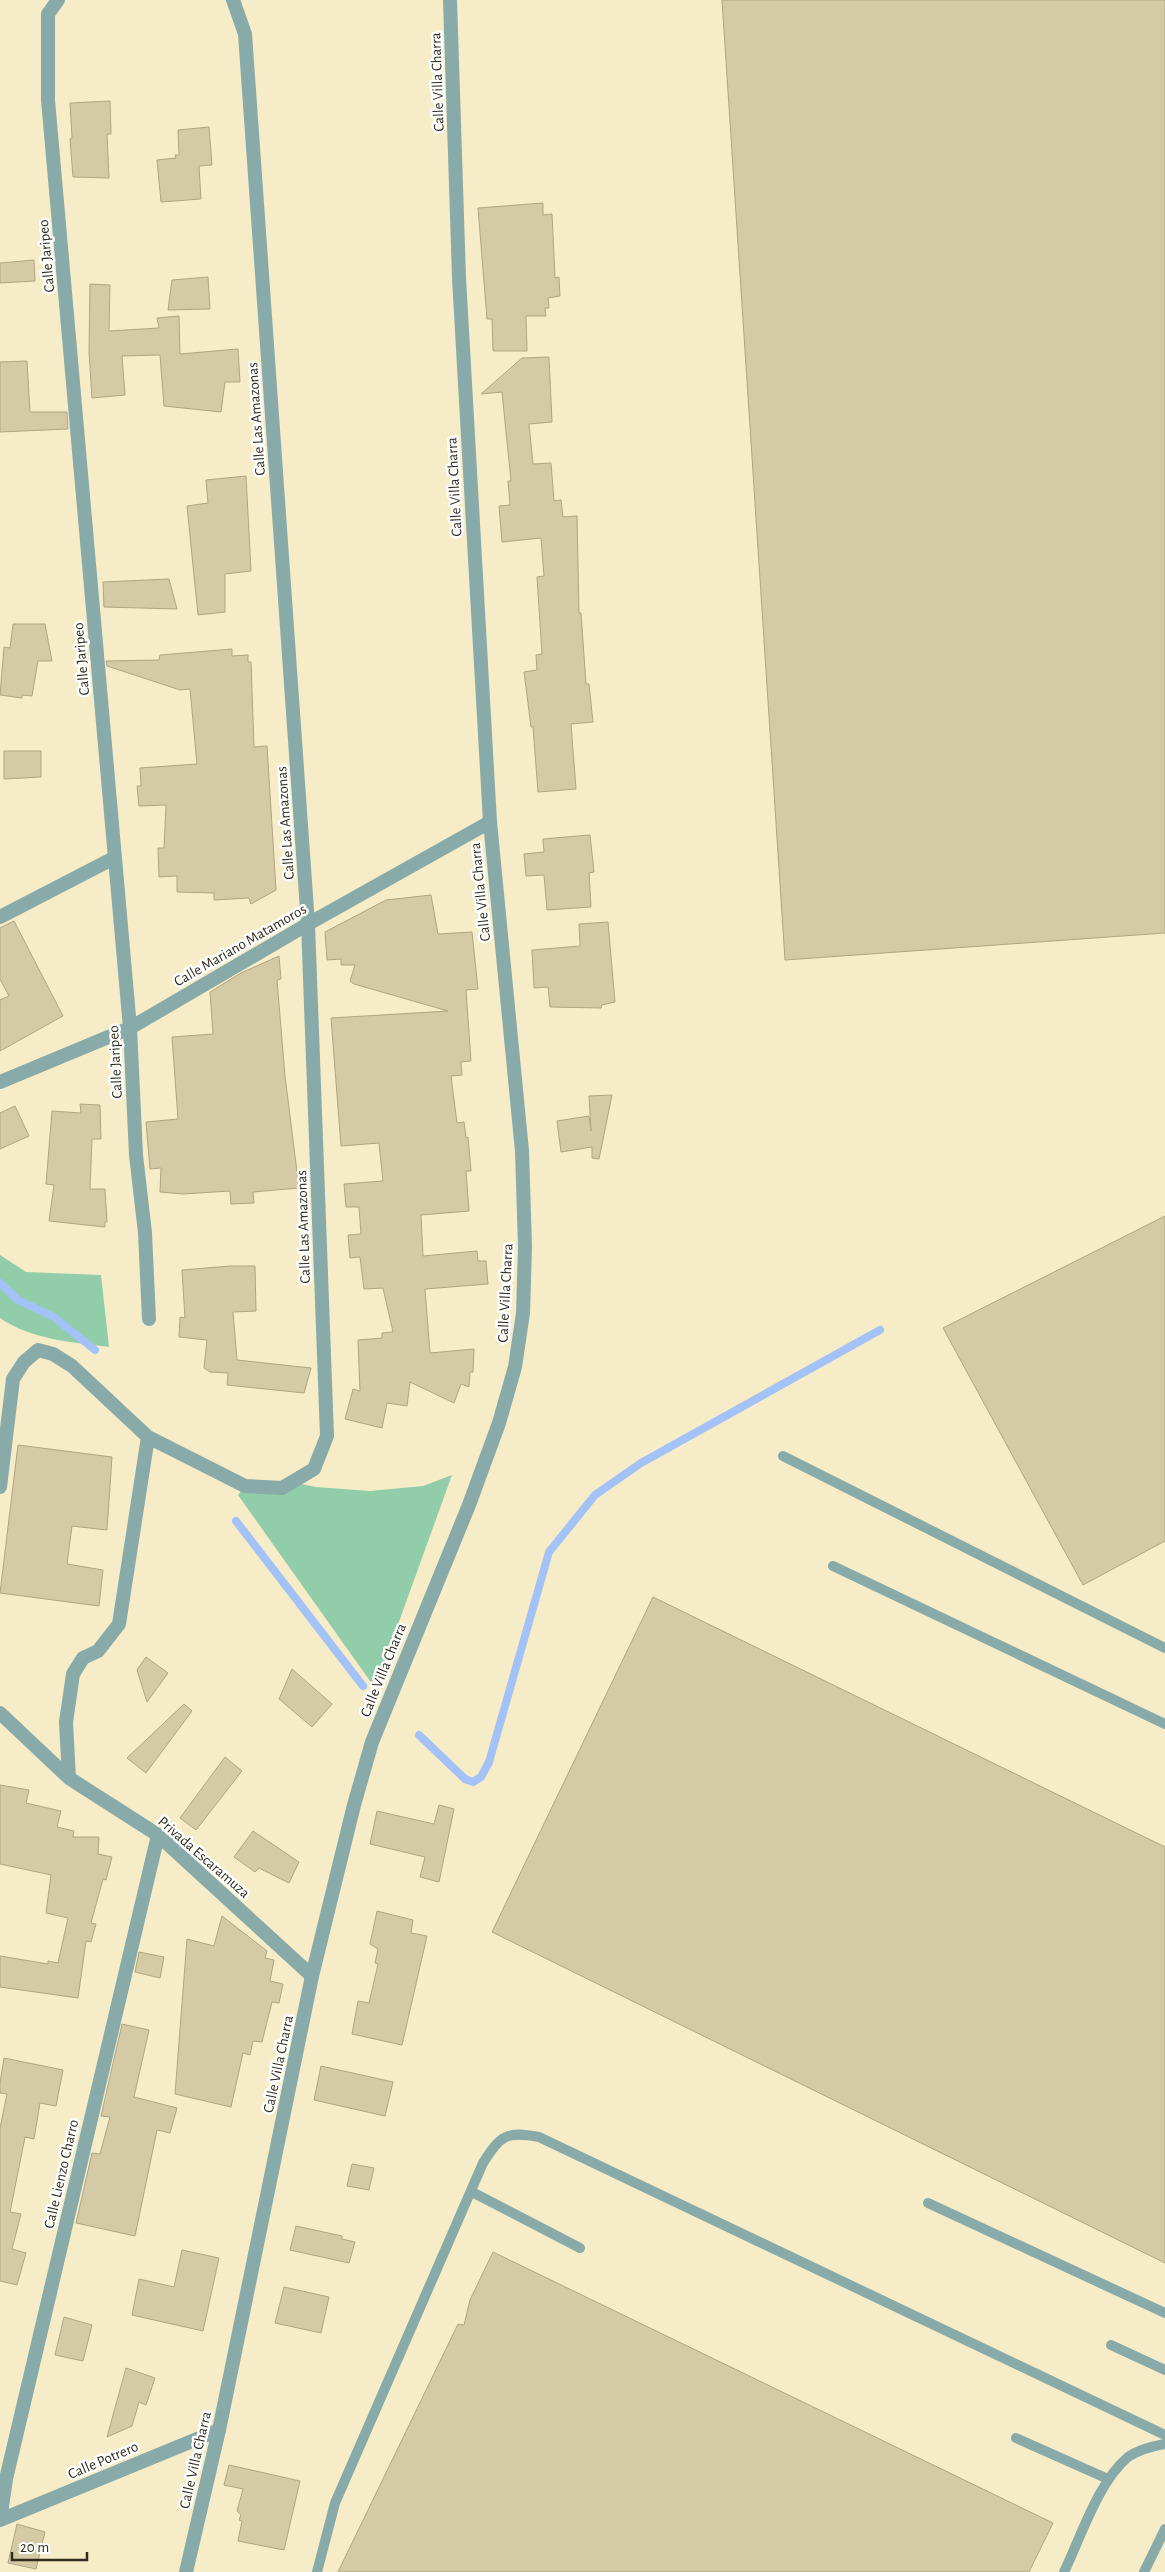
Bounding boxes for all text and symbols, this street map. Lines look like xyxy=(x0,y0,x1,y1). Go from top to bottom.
street label: Calle Villa Charra xyxy=(428,32,447,132)
street label: Calle Jaripeo xyxy=(36,219,57,293)
street label: Calle Las Amazonas xyxy=(245,362,268,476)
street label: Calle Villa Charra xyxy=(444,437,465,537)
street label: Calle Jaripeo xyxy=(71,622,92,696)
street label: Calle Las Amazonas xyxy=(274,766,297,880)
street label: Calle Villa Charra xyxy=(468,842,493,942)
street label: Calle Mariano Matamoros xyxy=(172,901,309,989)
street label: Calle Jaripeo xyxy=(106,1025,125,1099)
street label: Calle Las Amazonas xyxy=(294,1170,313,1284)
street label: Calle Villa Charra xyxy=(495,1243,516,1343)
street label: Calle Villa Charra xyxy=(358,1621,409,1719)
street label: Privada Escaramuza xyxy=(155,1814,252,1901)
street label: Calle Villa Charra xyxy=(261,2014,296,2114)
street label: Calle Lienzo Charro xyxy=(42,2118,81,2230)
street label: Calle Villa Charra xyxy=(177,2410,214,2510)
street label: Calle Potrero xyxy=(66,2439,141,2482)
scale bar xyxy=(12,2530,88,2562)
text: 20 m xyxy=(20,2540,49,2555)

